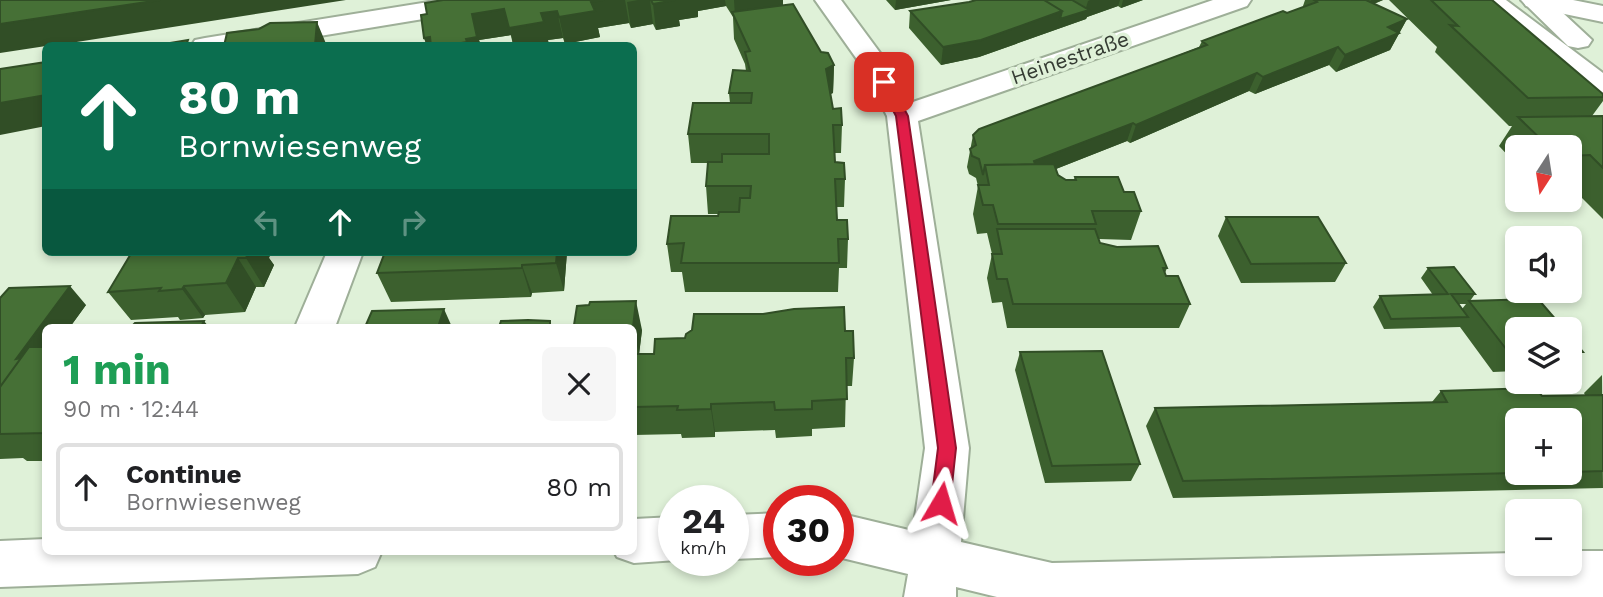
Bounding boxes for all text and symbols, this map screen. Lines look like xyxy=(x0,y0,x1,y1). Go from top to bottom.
street label: Heinestraße xyxy=(1008,26,1132,89)
pin xyxy=(854,52,914,112)
icon: arrive xyxy=(865,63,903,101)
text: 80 m xyxy=(178,68,300,126)
icon: ahead xyxy=(63,70,154,161)
text: Bornwiesenweg xyxy=(178,127,421,165)
north arrow xyxy=(1505,135,1582,212)
map controls xyxy=(1505,135,1582,576)
icon: left xyxy=(248,203,286,241)
icon: ahead xyxy=(321,203,359,241)
icon: right xyxy=(394,203,432,241)
button: sound xyxy=(1505,226,1582,303)
button: layers xyxy=(1505,317,1582,394)
text: 1 min xyxy=(63,345,171,394)
button: close xyxy=(542,347,616,421)
text: 90 m · 12:44 xyxy=(63,396,199,423)
button: + xyxy=(1505,408,1582,485)
text: Continue xyxy=(126,459,242,489)
position arrow xyxy=(904,466,978,540)
icon: ahead xyxy=(67,468,105,506)
text: 80 m xyxy=(546,472,612,502)
speed limit sign: 30 xyxy=(763,485,854,576)
text: Bornwiesenweg xyxy=(126,489,301,516)
button: − xyxy=(1505,499,1582,576)
text: 24 xyxy=(682,500,725,542)
text: km/h xyxy=(680,537,727,558)

